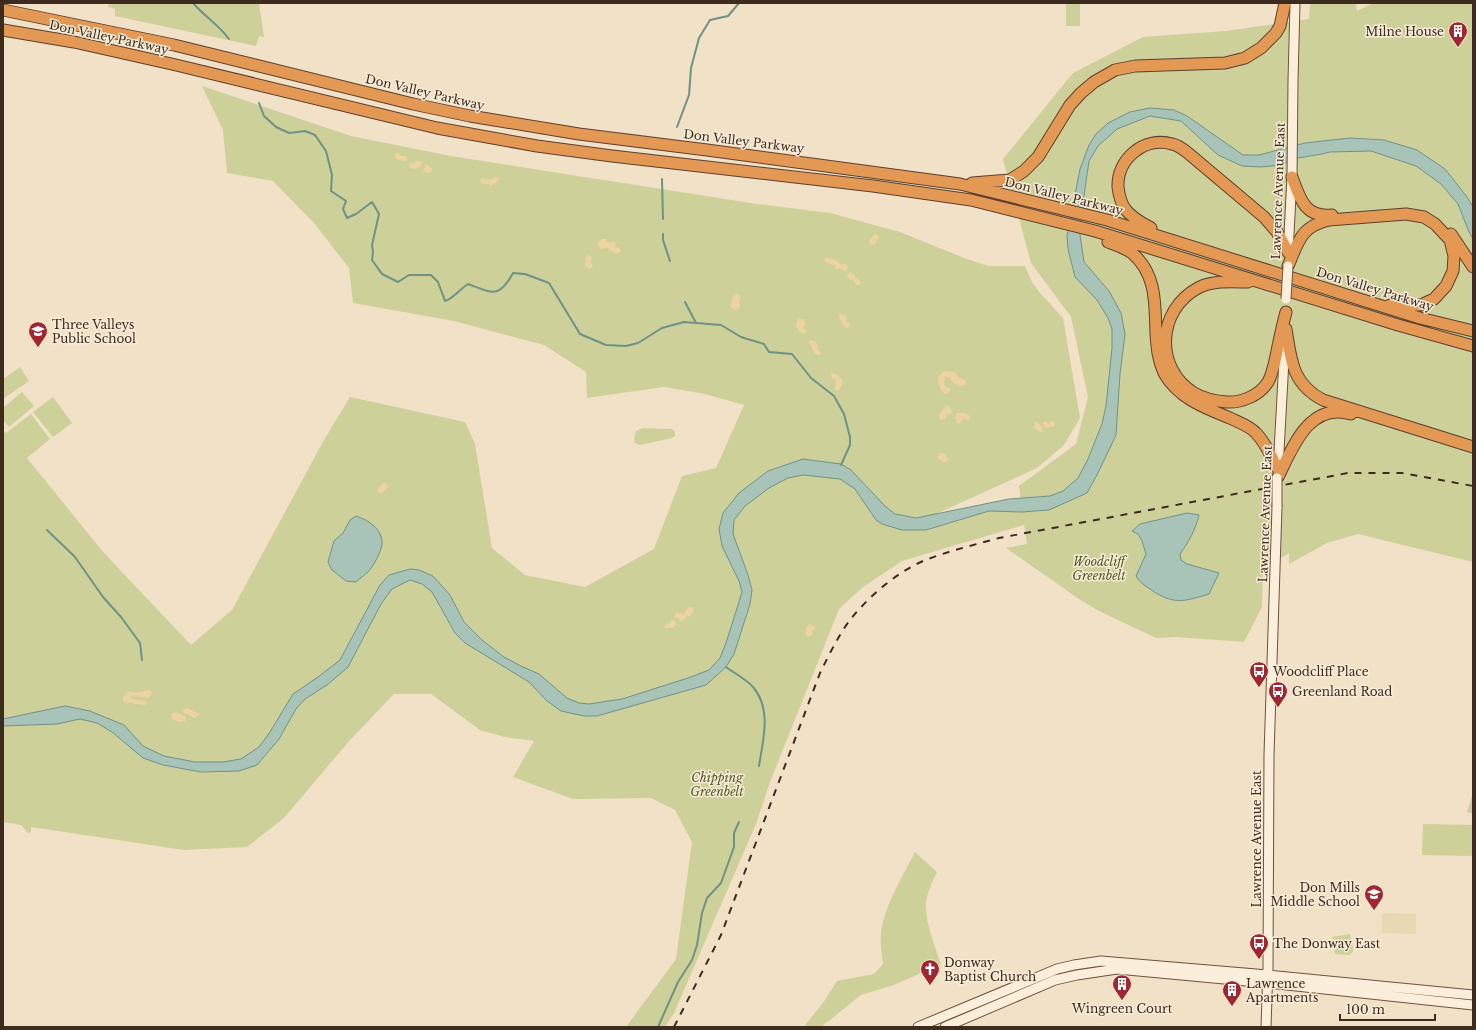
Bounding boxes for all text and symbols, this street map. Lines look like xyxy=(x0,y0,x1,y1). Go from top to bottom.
street label: Don Valley Parkway xyxy=(48,17,170,57)
building icon: Milne House xyxy=(1447,20,1469,48)
place label: Milne House xyxy=(1365,24,1444,39)
street label: Don Valley Parkway xyxy=(364,71,486,113)
street label: Lawrence Avenue East xyxy=(1268,122,1288,260)
street label: Don Valley Parkway xyxy=(683,126,806,156)
street label: Don Valley Parkway xyxy=(1003,174,1125,218)
street label: Don Valley Parkway xyxy=(1315,264,1436,314)
place label: Three Valleys Public School xyxy=(52,317,136,346)
school or university icon: Three Valleys Public School xyxy=(27,320,49,348)
street label: Lawrence Avenue East xyxy=(1255,445,1275,583)
park label: Woodcliff Greenbelt xyxy=(1072,554,1127,583)
bus stop icon: Woodcliff Place xyxy=(1248,660,1270,688)
place label: Woodcliff Place xyxy=(1272,664,1369,679)
bus stop icon: Greenland Road xyxy=(1267,680,1289,708)
place label: Greenland Road xyxy=(1292,684,1392,699)
park label: Chipping Greenbelt xyxy=(690,770,744,799)
street label: Lawrence Avenue East xyxy=(1249,770,1264,907)
place label: Don Mills Middle School xyxy=(1270,880,1360,909)
school or university icon: Don Mills Middle School xyxy=(1363,883,1385,911)
bus stop icon: The Donway East xyxy=(1248,932,1270,960)
place label: The Donway East xyxy=(1273,936,1381,951)
place label: Donway Baptist Church xyxy=(944,955,1036,984)
church icon: Donway Baptist Church xyxy=(919,958,941,986)
building icon: Wingreen Court xyxy=(1111,973,1133,1001)
place label: Lawrence Apartments xyxy=(1245,976,1318,1005)
building icon: Lawrence Apartments xyxy=(1221,979,1243,1007)
scale bar xyxy=(1340,996,1435,1022)
place label: Wingreen Court xyxy=(1071,1001,1173,1016)
text: 100 m xyxy=(1346,1002,1385,1017)

